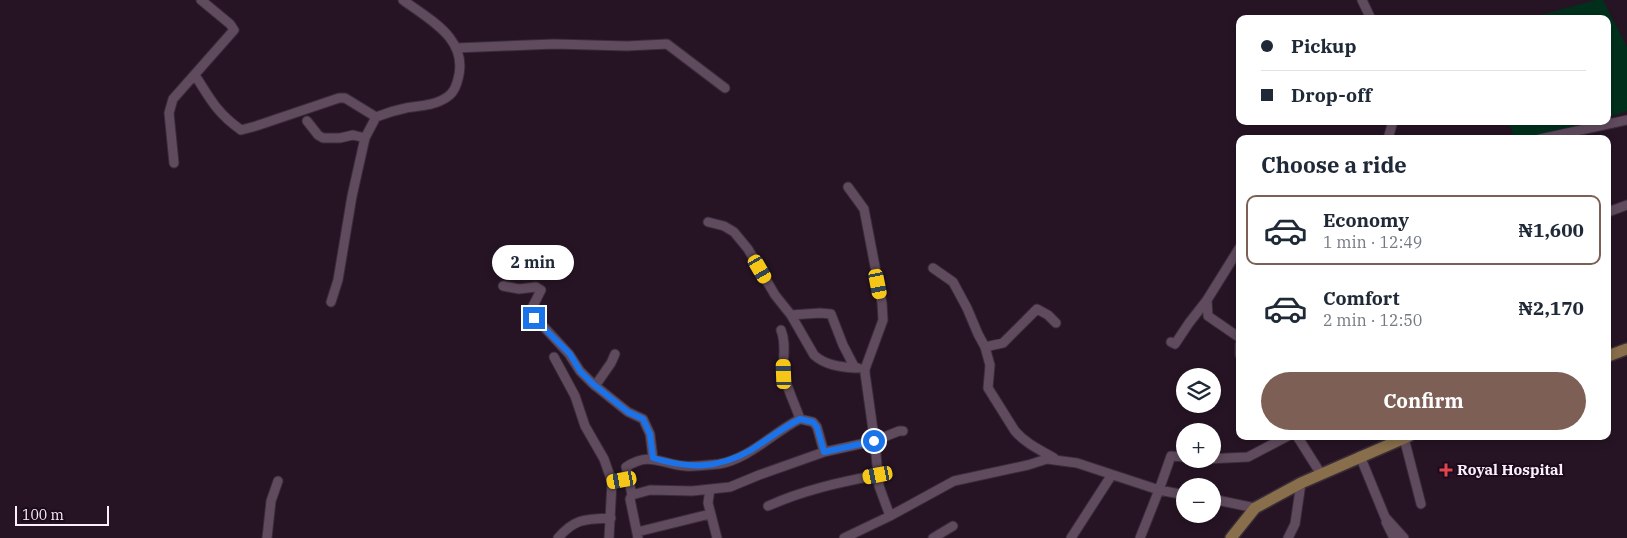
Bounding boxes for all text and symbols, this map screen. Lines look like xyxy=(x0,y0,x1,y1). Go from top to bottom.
text: Pickup xyxy=(1291,34,1356,58)
text: Drop-off xyxy=(1291,83,1372,107)
text: Choose a ride xyxy=(1261,150,1407,179)
icon: car xyxy=(1263,208,1308,253)
text: Economy xyxy=(1323,208,1409,232)
text: ₦1,600 xyxy=(1518,218,1584,242)
text: 1 min · 12:49 xyxy=(1323,232,1422,252)
callout: 2 min xyxy=(493,246,575,280)
text: 2 min xyxy=(511,252,555,272)
car xyxy=(746,252,773,286)
car xyxy=(867,268,888,300)
icon: car xyxy=(1263,286,1308,331)
text: Comfort xyxy=(1323,286,1400,310)
text: ₦2,170 xyxy=(1518,296,1584,320)
route end xyxy=(523,307,545,329)
text: 2 min · 12:50 xyxy=(1323,310,1422,330)
car xyxy=(775,359,792,389)
map controls xyxy=(1176,368,1221,523)
button: layers xyxy=(1176,368,1221,413)
button: Confirm xyxy=(1261,372,1586,430)
button: + xyxy=(1176,423,1221,468)
route start xyxy=(863,430,885,452)
place label: Royal Hospital xyxy=(1457,460,1564,479)
marker: Royal Hospital xyxy=(1439,463,1453,477)
car xyxy=(861,465,894,485)
car xyxy=(605,470,638,490)
button: − xyxy=(1176,478,1221,523)
scale bar xyxy=(15,503,109,526)
text: 100 m xyxy=(22,506,64,524)

